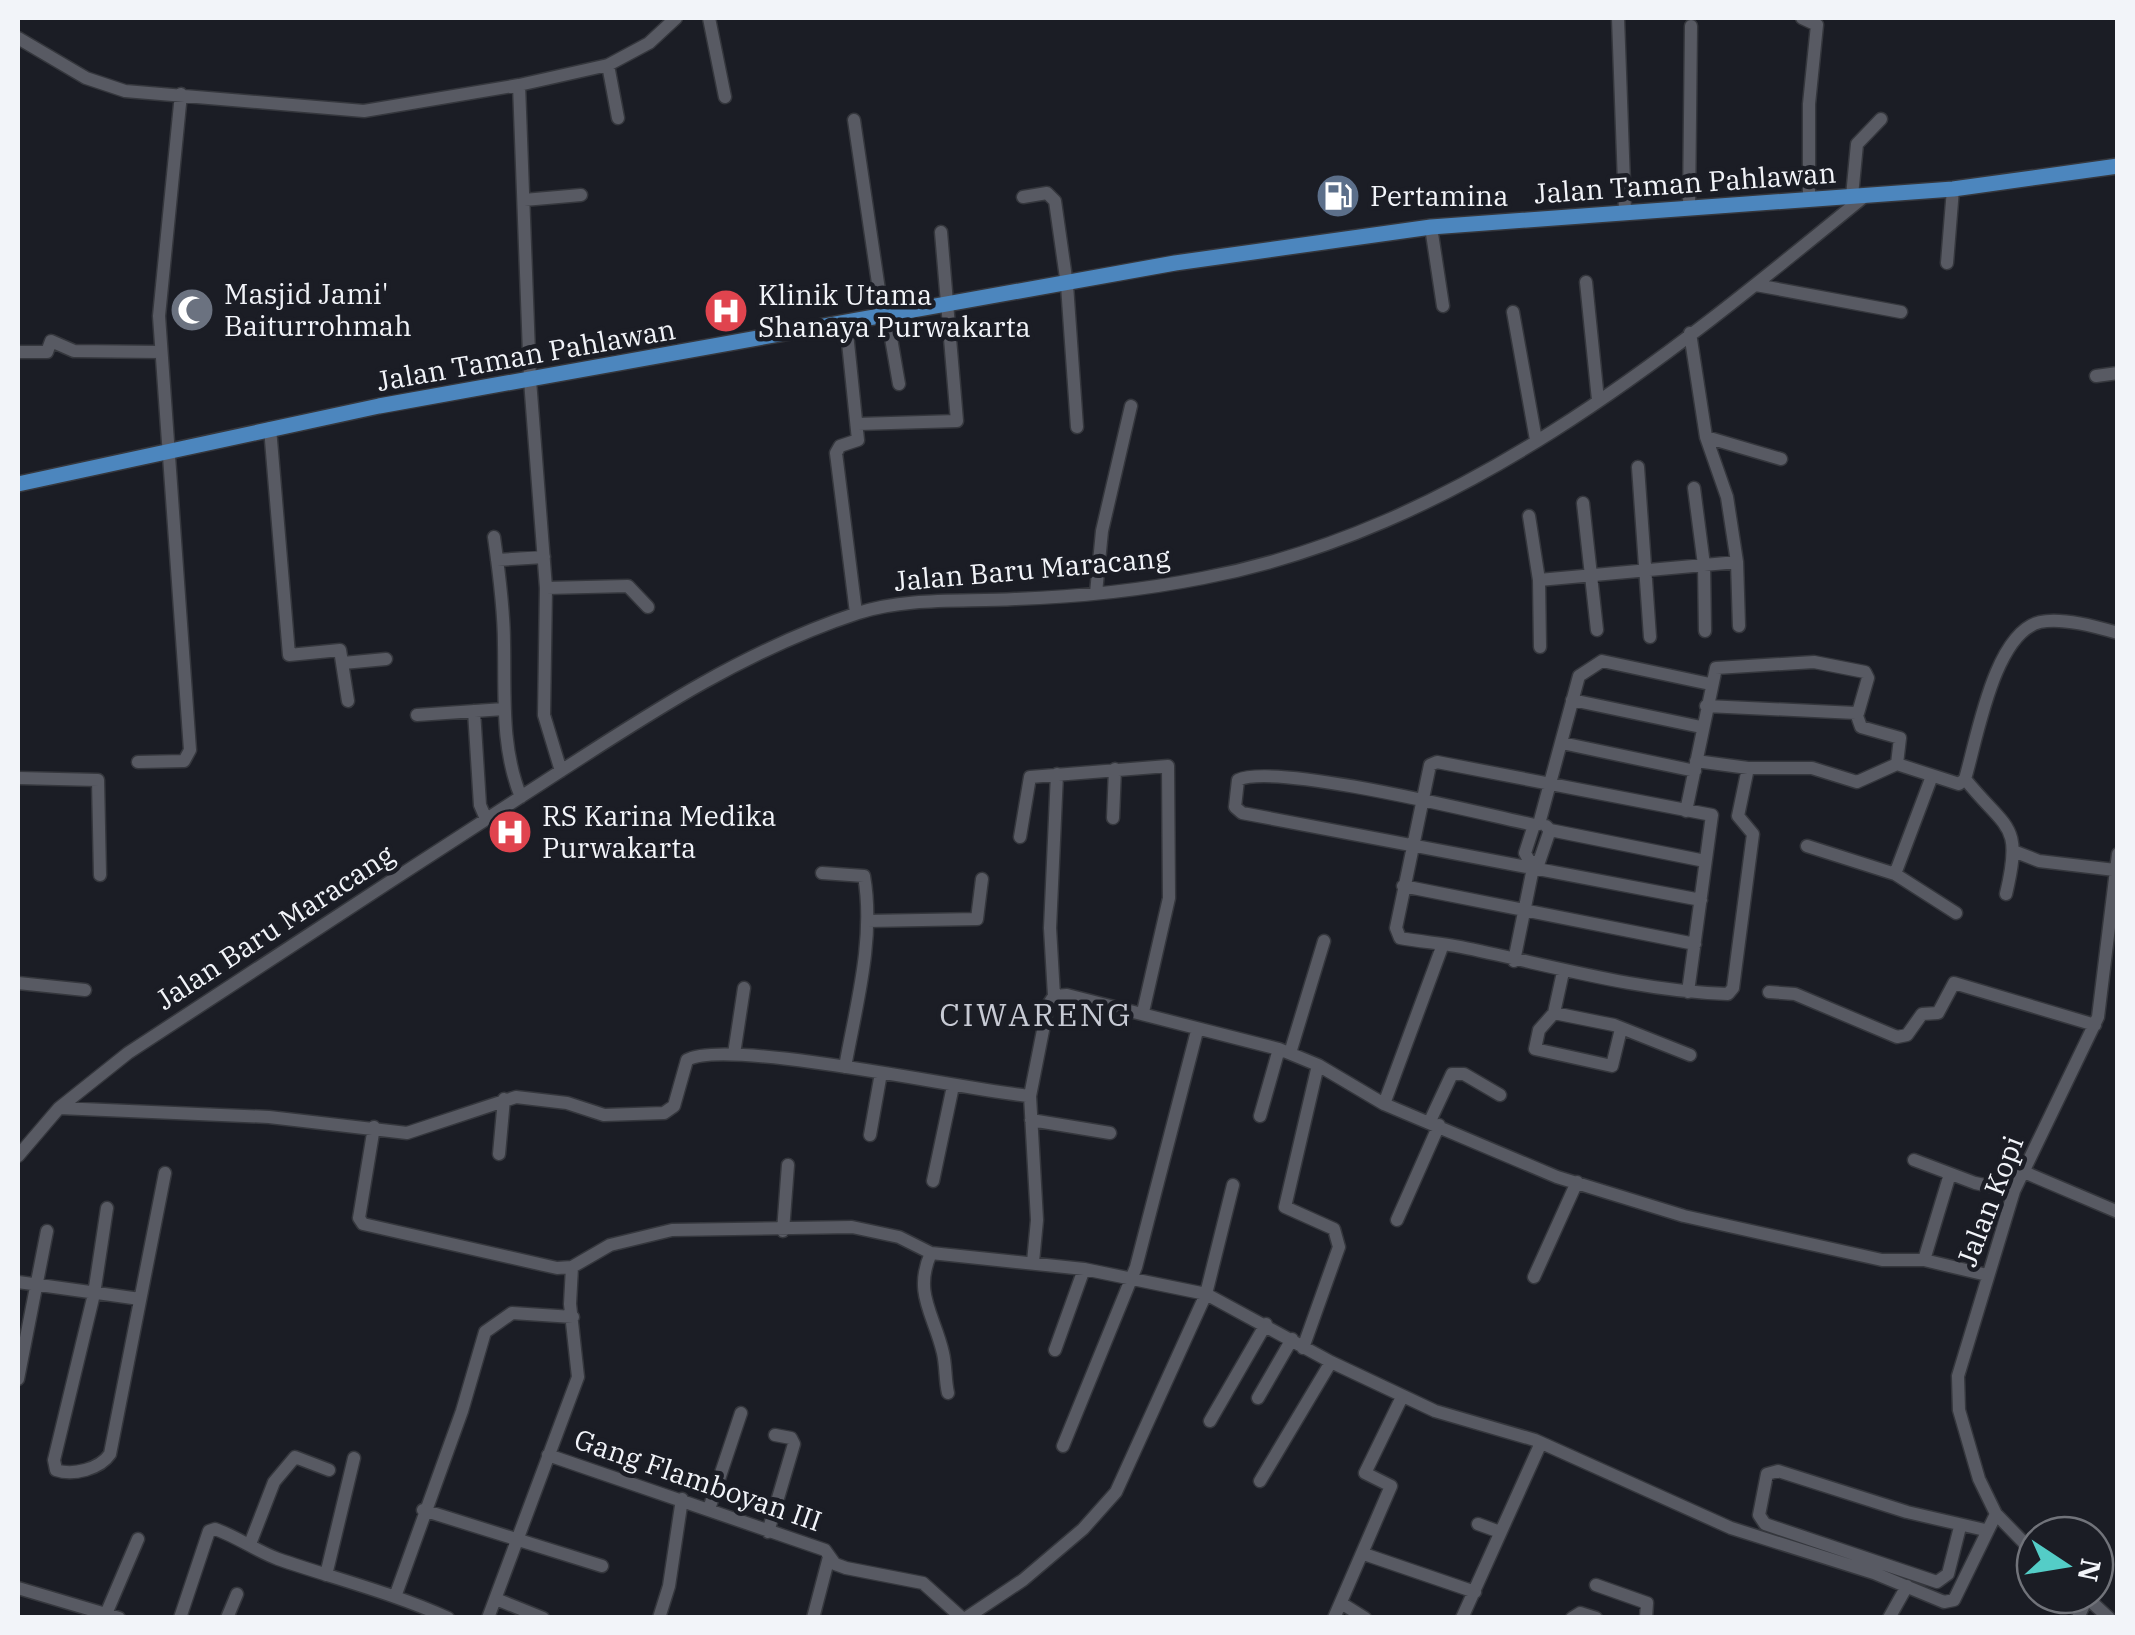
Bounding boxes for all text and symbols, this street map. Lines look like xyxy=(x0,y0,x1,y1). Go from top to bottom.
street label: Jalan Taman Pahlawan xyxy=(1533,153,1837,212)
fuel station icon: Pertamina xyxy=(1315,173,1361,219)
place label: Pertamina xyxy=(1370,177,1509,214)
place label: Masjid Jami' Baiturrohmah xyxy=(224,275,412,344)
place label: Klinik Utama Shanaya Purwakarta xyxy=(758,276,1031,345)
mosque icon: Masjid Jami' Baiturrohmah xyxy=(169,287,215,333)
hospital icon: Klinik Utama Shanaya Purwakarta xyxy=(703,288,749,334)
street label: Jalan Taman Pahlawan xyxy=(374,310,678,399)
street label: Jalan Baru Maracang xyxy=(892,538,1172,599)
place label: RS Karina Medika Purwakarta xyxy=(542,797,777,866)
hospital icon: RS Karina Medika Purwakarta xyxy=(487,809,533,855)
street label: Jalan Baru Maracang xyxy=(148,836,401,1018)
district label: CIWARENG xyxy=(939,993,1133,1035)
street label: Jalan Kopi xyxy=(1948,1130,2031,1271)
street label: Gang Flamboyan III xyxy=(570,1420,827,1539)
north arrow xyxy=(2015,1515,2115,1615)
text: N xyxy=(2070,1556,2110,1585)

